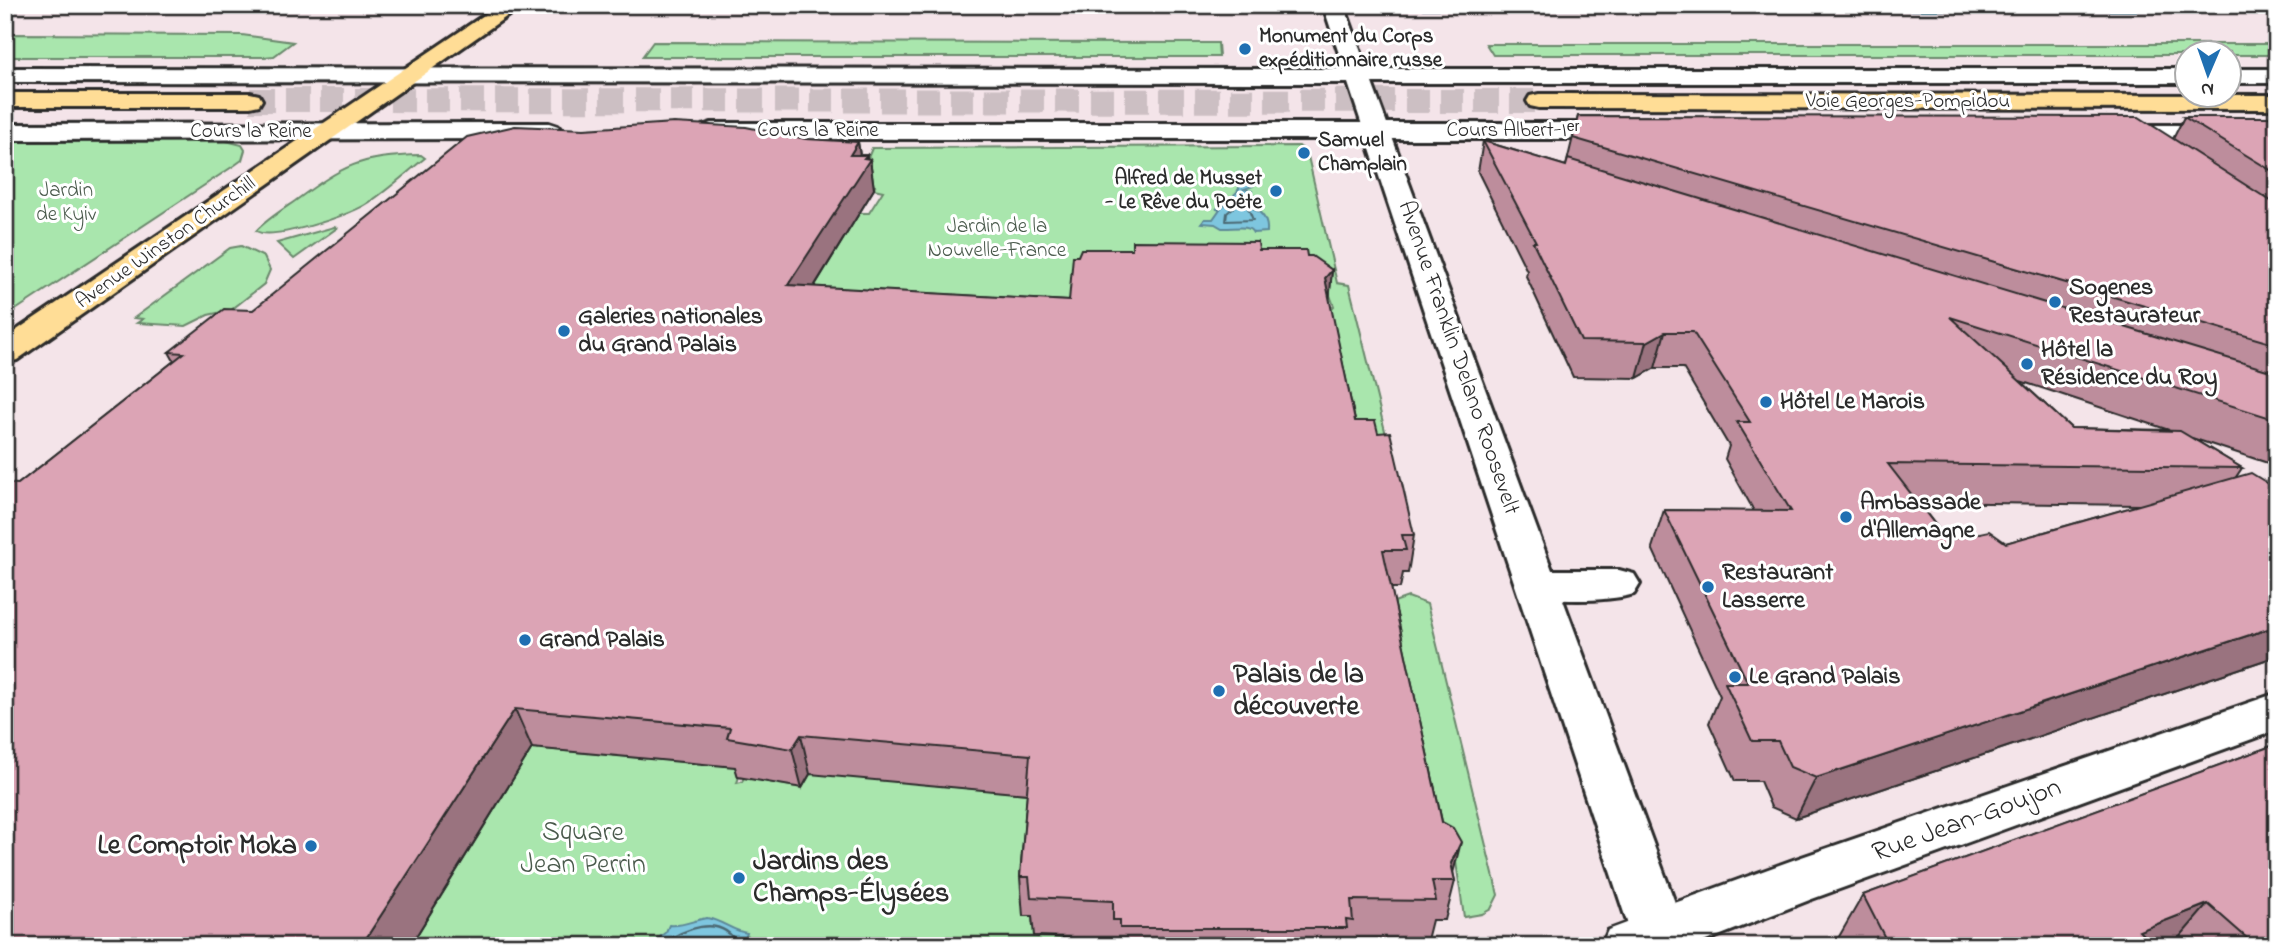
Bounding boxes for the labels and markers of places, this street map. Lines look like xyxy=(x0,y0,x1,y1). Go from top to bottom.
place label: Monument du Corps expéditionnaire russe xyxy=(1259,22,1443,76)
marker: Monument du Corps expéditionnaire russe xyxy=(1237,41,1253,57)
place label: Samuel Champlain xyxy=(1318,126,1407,180)
marker: Samuel Champlain xyxy=(1296,145,1312,161)
place label: Alfred de Musset - Le Rêve du Poète xyxy=(1104,164,1263,218)
marker: Alfred de Musset - Le Rêve du Poète xyxy=(1268,183,1284,199)
place label: Sogenes Restaurateur xyxy=(2069,271,2201,334)
marker: Sogenes Restaurateur xyxy=(2047,294,2063,310)
place label: Galeries nationales du Grand Palais xyxy=(578,300,763,363)
marker: Galeries nationales du Grand Palais xyxy=(556,323,572,339)
place label: Hôtel la Résidence du Roy xyxy=(2041,333,2217,397)
marker: Hôtel la Résidence du Roy xyxy=(2019,356,2035,372)
place label: Hôtel Le Marois xyxy=(1780,385,1925,420)
marker: Hôtel Le Marois xyxy=(1758,394,1774,410)
place label: Ambassade d'Allemagne xyxy=(1860,486,1982,550)
marker: Ambassade d'Allemagne xyxy=(1838,509,1854,525)
place label: Restaurant Lasserre xyxy=(1722,556,1834,619)
marker: Restaurant Lasserre xyxy=(1700,579,1716,595)
place label: Grand Palais xyxy=(539,623,665,658)
marker: Grand Palais xyxy=(517,632,533,648)
place label: Palais de la découverte xyxy=(1233,655,1364,728)
place label: Le Grand Palais xyxy=(1749,660,1900,695)
marker: Le Grand Palais xyxy=(1727,669,1743,685)
marker: Palais de la découverte xyxy=(1211,683,1227,699)
place label: Le Comptoir Moka xyxy=(97,826,297,867)
marker: Le Comptoir Moka xyxy=(303,838,319,854)
place label: Jardins des Champs-Élysées xyxy=(753,842,949,915)
marker: Jardins des Champs-Élysées xyxy=(731,870,747,886)

